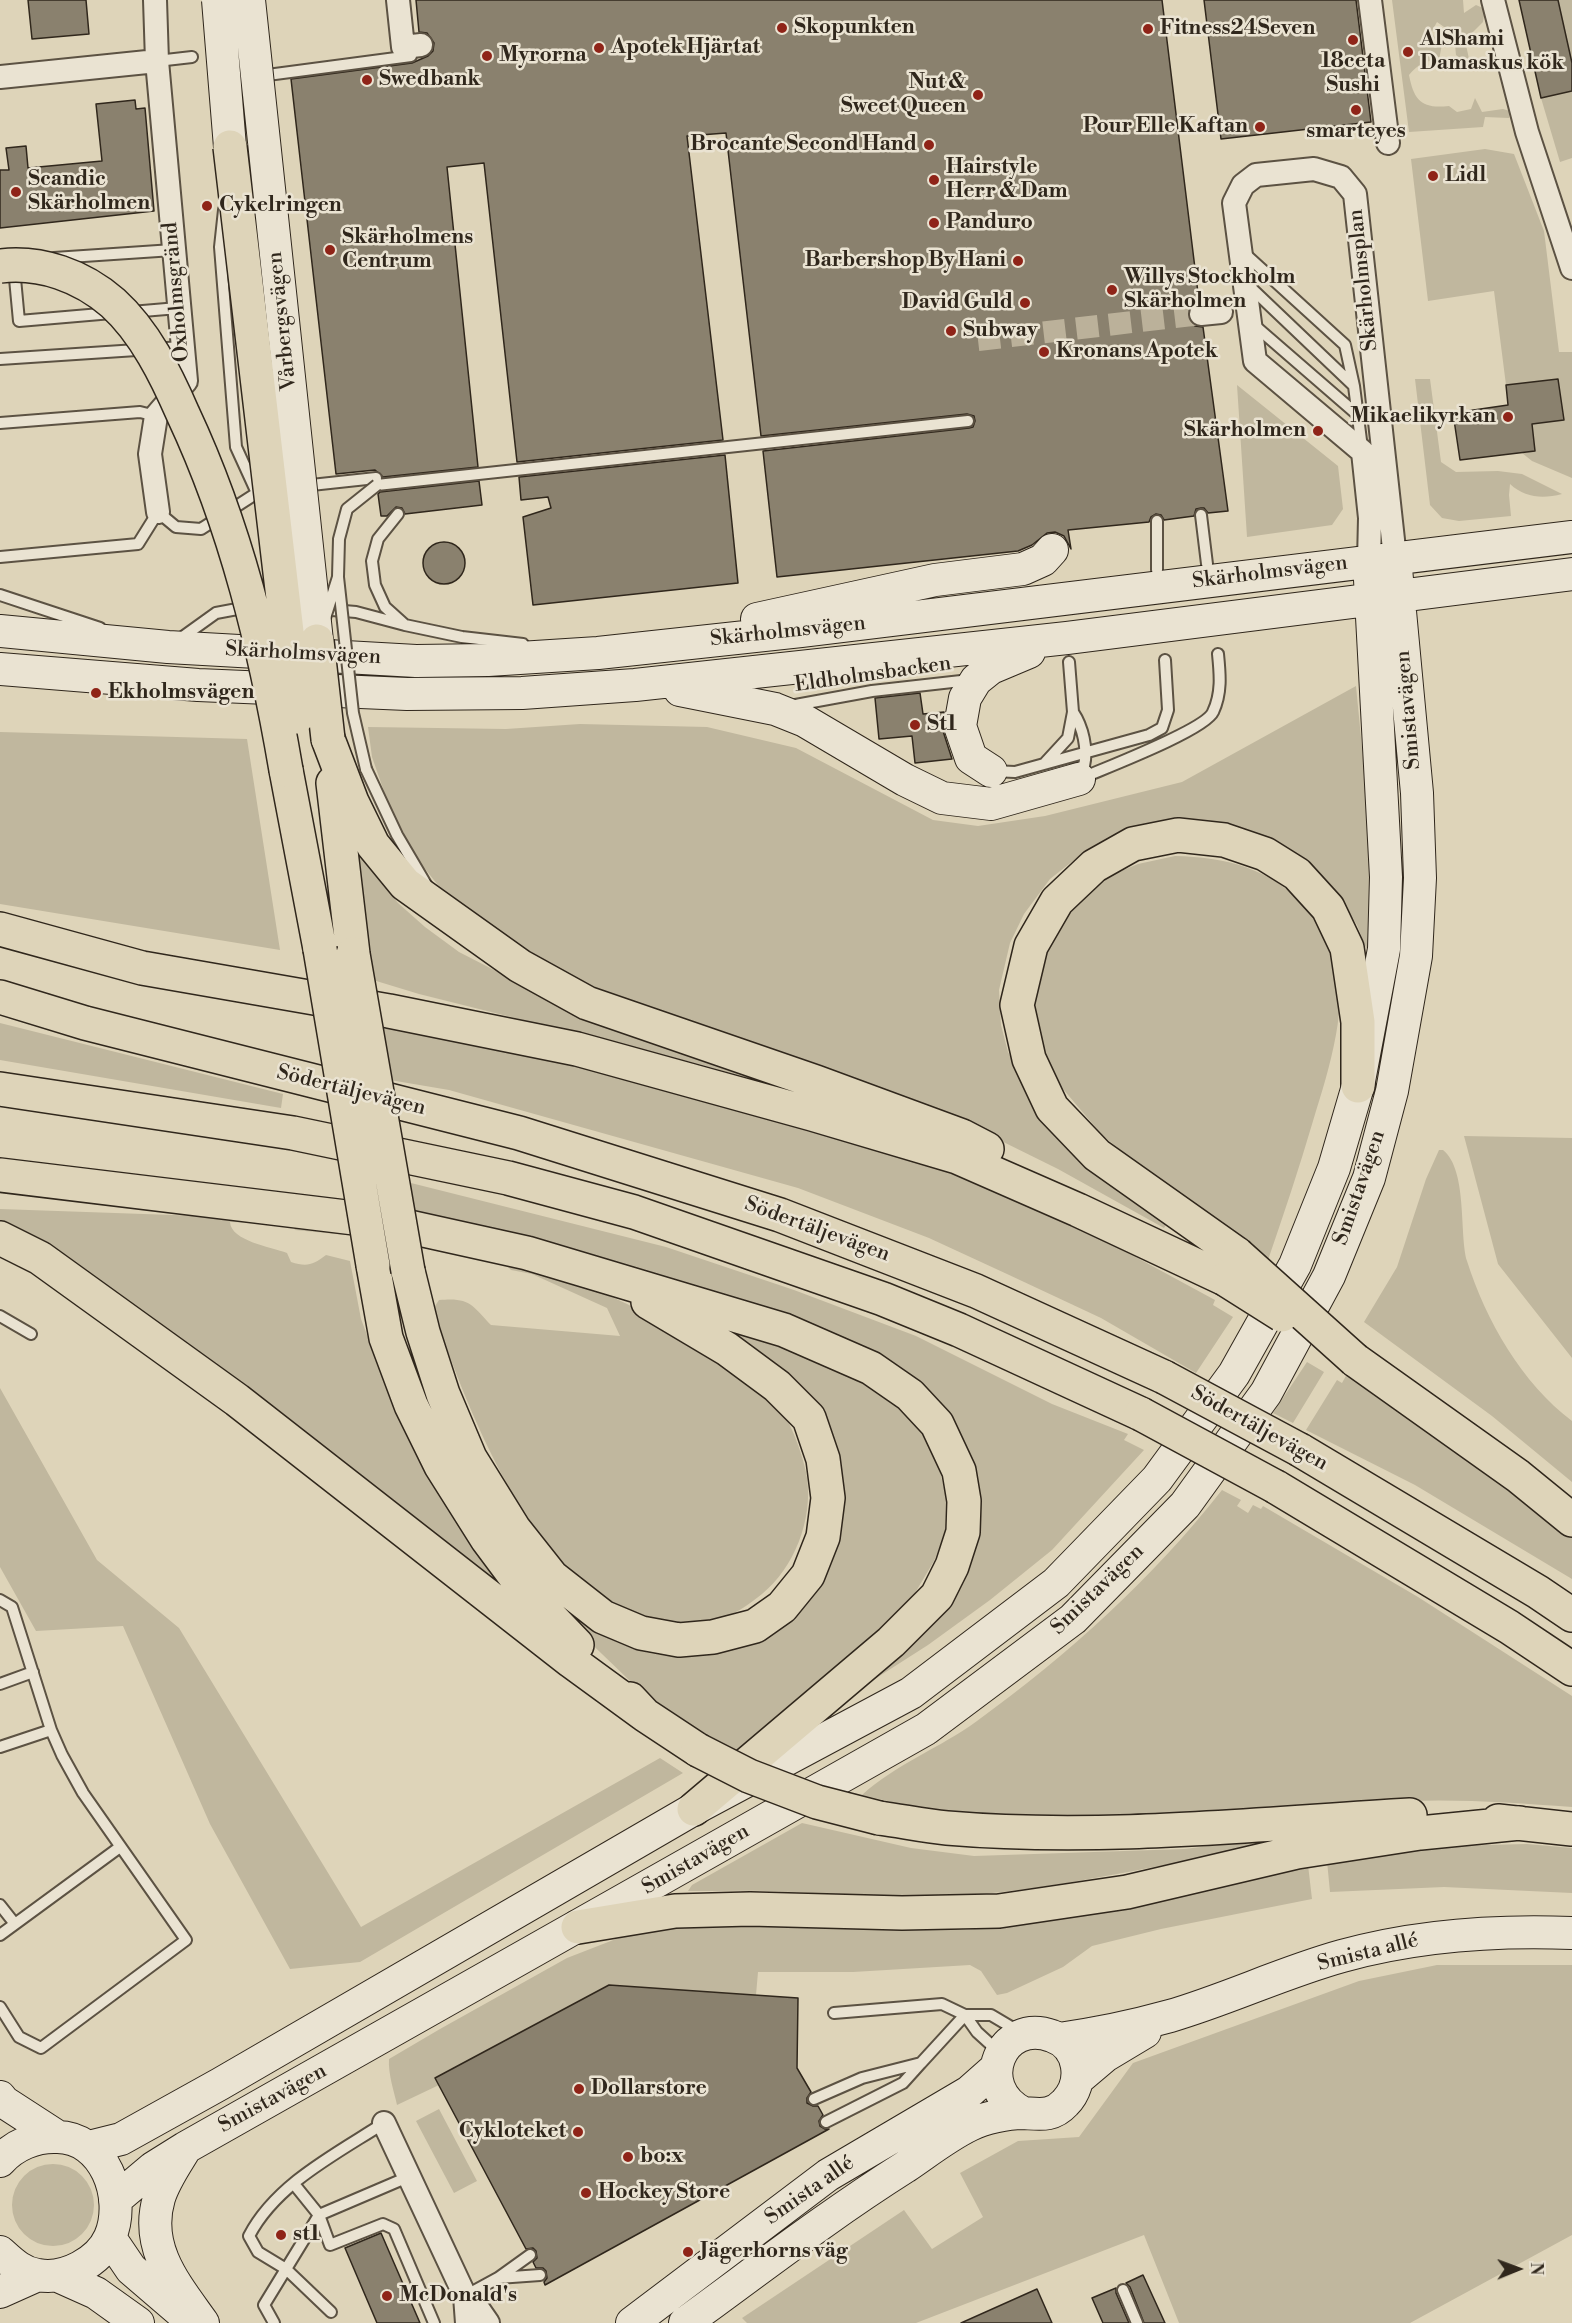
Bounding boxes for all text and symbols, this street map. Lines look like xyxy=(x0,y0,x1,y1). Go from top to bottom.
place label: Skopunkten xyxy=(794,15,915,41)
place label: Fitness24Seven xyxy=(1160,16,1315,42)
marker: Skopunkten xyxy=(775,21,789,35)
marker: Fitness24Seven xyxy=(1141,22,1155,36)
place label: AlShami Damaskus kök xyxy=(1420,27,1564,77)
marker: 18ceta Sushi xyxy=(1346,33,1360,47)
place label: Apotek Hjärtat xyxy=(611,35,760,61)
marker: Apotek Hjärtat xyxy=(592,41,606,55)
place label: Myrorna xyxy=(499,43,587,69)
marker: AlShami Damaskus kök xyxy=(1401,45,1415,59)
marker: Myrorna xyxy=(480,49,494,63)
place label: 18ceta Sushi xyxy=(1321,49,1385,99)
place label: Swedbank xyxy=(379,67,480,93)
place label: Nut & Sweet Queen xyxy=(841,70,966,120)
marker: Swedbank xyxy=(360,73,374,87)
marker: Nut & Sweet Queen xyxy=(971,88,985,102)
marker: smarteyes xyxy=(1349,103,1363,117)
place label: Pour Elle Kaftan xyxy=(1083,114,1248,140)
place label: smarteyes xyxy=(1306,119,1406,145)
marker: Pour Elle Kaftan xyxy=(1253,120,1267,134)
place label: Brocante Second Hand xyxy=(690,132,917,158)
marker: Brocante Second Hand xyxy=(922,138,936,152)
place label: Hairstyle Herr & Dam xyxy=(946,155,1068,205)
place label: Lidl xyxy=(1445,163,1486,189)
place label: Scandic Skärholmen xyxy=(28,167,150,217)
marker: Lidl xyxy=(1426,169,1440,183)
marker: Hairstyle Herr & Dam xyxy=(927,173,941,187)
marker: Scandic Skärholmen xyxy=(9,185,23,199)
place label: Cykelringen xyxy=(219,193,342,219)
marker: Cykelringen xyxy=(200,199,214,213)
street label: Skärholmsplan xyxy=(1344,208,1384,352)
place label: Panduro xyxy=(946,210,1033,236)
marker: Panduro xyxy=(927,216,941,230)
street label: Oxholmsgränd xyxy=(158,221,196,363)
place label: Skärholmens Centrum xyxy=(342,225,473,275)
marker: Skärholmens Centrum xyxy=(323,243,337,257)
place label: Barbershop By Hani xyxy=(805,248,1006,274)
street label: Vårbergsvägen xyxy=(263,250,303,392)
marker: Barbershop By Hani xyxy=(1011,254,1025,268)
place label: Willys Stockholm Skärholmen xyxy=(1124,265,1295,315)
marker: Willys Stockholm Skärholmen xyxy=(1105,283,1119,297)
place label: David Guld xyxy=(902,290,1013,316)
marker: David Guld xyxy=(1018,296,1032,310)
place label: Subway xyxy=(963,318,1037,344)
marker: Subway xyxy=(944,324,958,338)
place label: Kronans Apotek xyxy=(1056,339,1218,365)
marker: Kronans Apotek xyxy=(1037,345,1051,359)
place label: Mikaelikyrkan xyxy=(1350,404,1496,430)
marker: Mikaelikyrkan xyxy=(1501,410,1515,424)
place label: Skärholmen xyxy=(1184,418,1306,444)
marker: Skärholmen xyxy=(1311,424,1325,438)
street label: Skärholmsvägen xyxy=(1191,551,1349,595)
street label: Skärholmsvägen xyxy=(709,611,867,653)
street label: Skärholmsvägen xyxy=(224,637,382,671)
street label: Smistavägen xyxy=(1391,649,1427,771)
street label: Eldholmsbacken xyxy=(793,652,953,698)
place label: Ekholmsvägen xyxy=(108,680,254,706)
marker: Ekholmsvägen xyxy=(89,686,103,700)
place label: St1 xyxy=(927,712,957,738)
marker: St1 xyxy=(908,718,922,732)
street label: Södertäljevägen xyxy=(274,1060,428,1122)
street label: Smistavägen xyxy=(1329,1127,1391,1249)
street label: Södertäljevägen xyxy=(741,1192,893,1268)
street label: Södertäljevägen xyxy=(1186,1381,1332,1477)
street label: Smistavägen xyxy=(1046,1539,1150,1641)
street label: Smistavägen xyxy=(638,1819,754,1901)
street label: Smista allé xyxy=(1315,1928,1421,1978)
street label: Smistavägen xyxy=(215,2059,331,2139)
place label: Dollarstore xyxy=(591,2076,707,2102)
marker: Dollarstore xyxy=(572,2082,586,2096)
place label: Cykloteket xyxy=(459,2119,566,2145)
marker: Cykloteket xyxy=(571,2125,585,2139)
place label: bo:x xyxy=(640,2144,683,2170)
marker: bo:x xyxy=(621,2150,635,2164)
street label: Smista allé xyxy=(761,2151,859,2231)
place label: Hockey Store xyxy=(598,2180,730,2206)
marker: Hockey Store xyxy=(579,2186,593,2200)
place label: st1 xyxy=(293,2222,320,2248)
marker: st1 xyxy=(274,2228,288,2242)
place label: Jägerhorns väg xyxy=(700,2239,848,2265)
north arrow xyxy=(1488,2239,1548,2299)
marker: Jägerhorns väg xyxy=(681,2245,695,2259)
text: N xyxy=(1526,2262,1546,2275)
place label: McDonald's xyxy=(399,2283,517,2309)
marker: McDonald's xyxy=(380,2289,394,2303)

